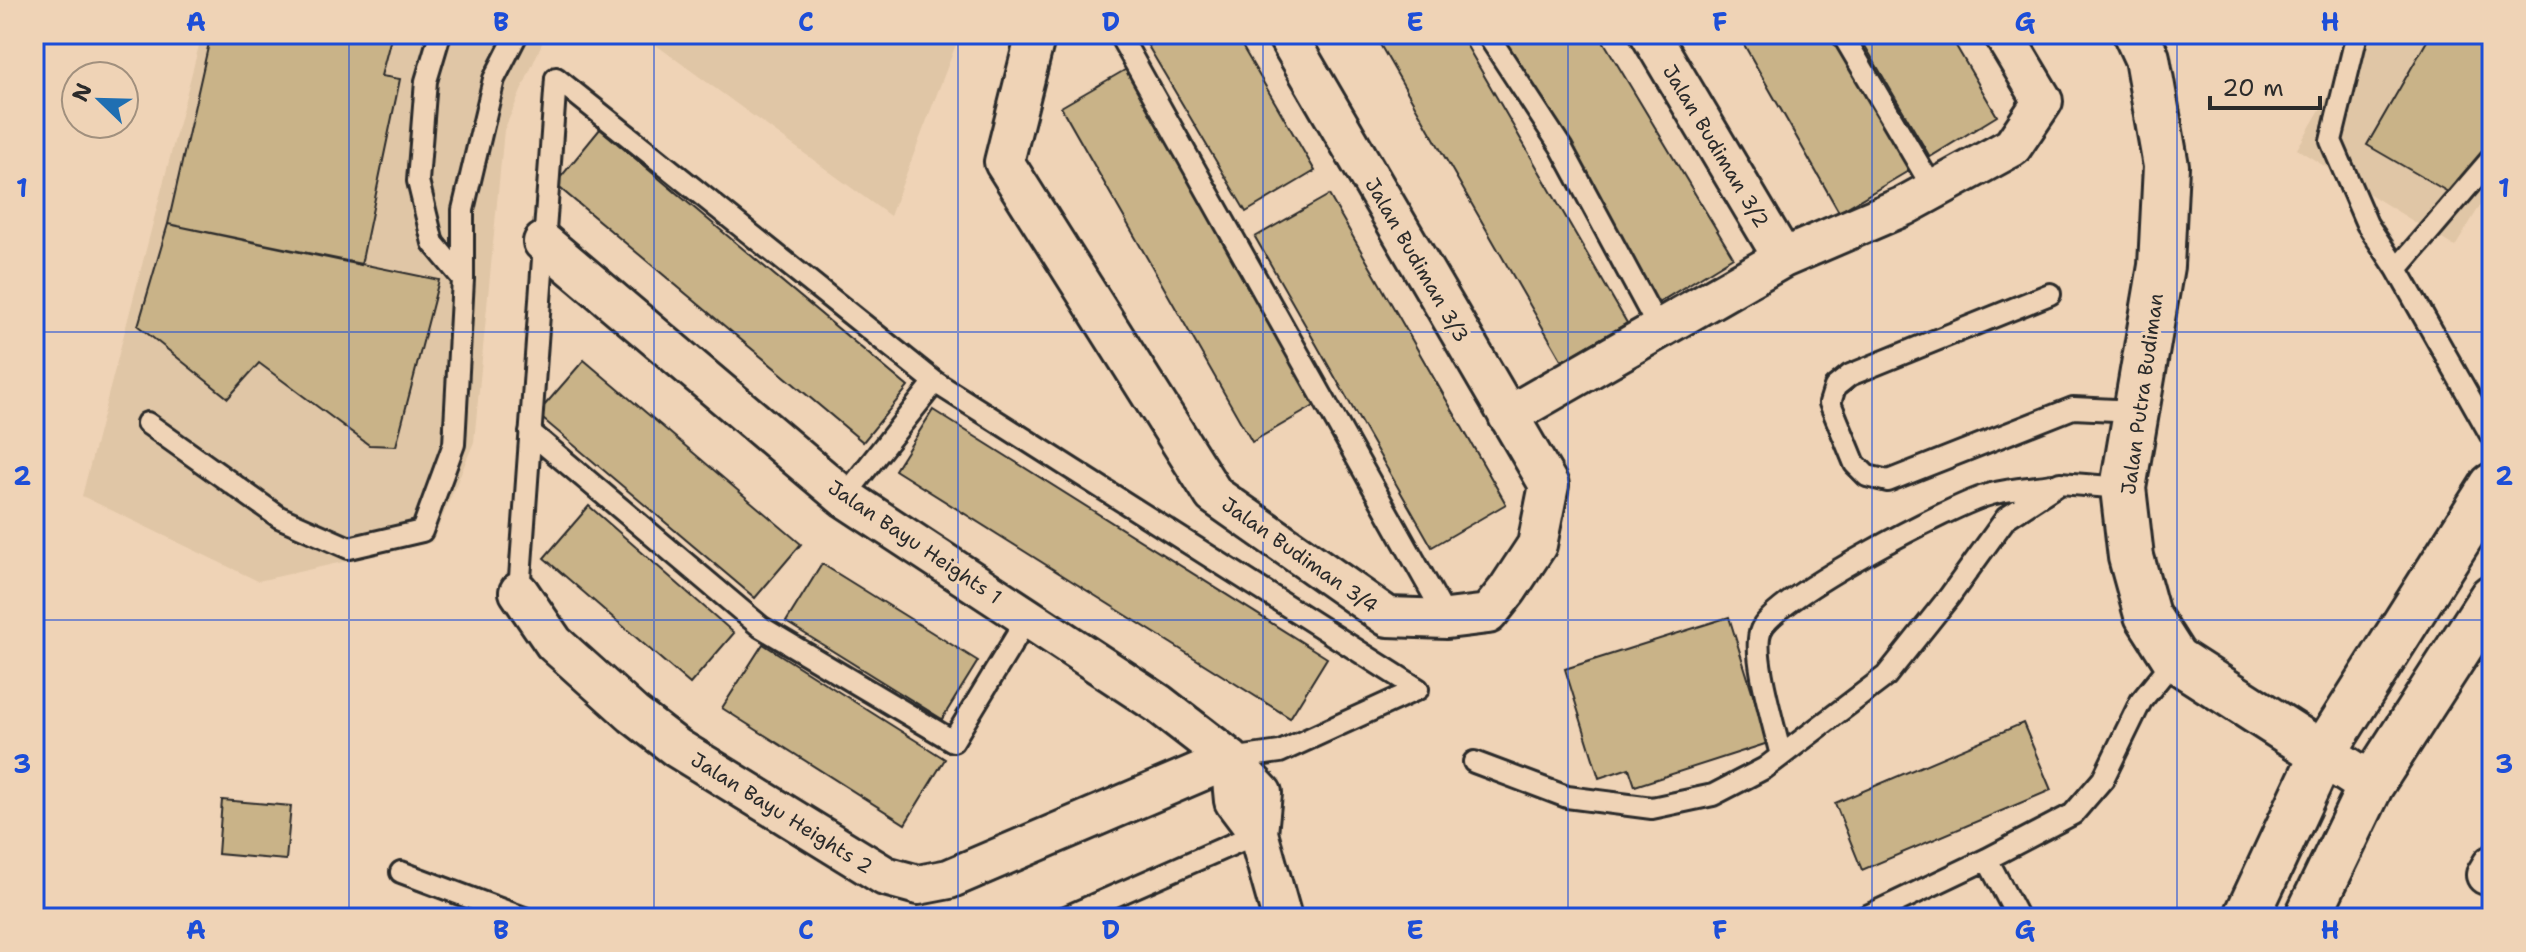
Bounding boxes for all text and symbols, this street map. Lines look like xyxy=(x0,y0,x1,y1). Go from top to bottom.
text: A xyxy=(186,4,206,39)
text: B xyxy=(493,4,509,39)
text: C xyxy=(798,4,814,39)
text: D xyxy=(1102,4,1120,39)
text: E xyxy=(1406,4,1424,39)
text: F xyxy=(1712,4,1728,39)
text: G xyxy=(2015,4,2036,39)
text: H xyxy=(2321,4,2339,39)
north arrow xyxy=(60,60,140,140)
street label: Jalan Budiman 3/2 xyxy=(1657,60,1775,232)
scale bar xyxy=(2210,60,2320,110)
text: 20 m xyxy=(2222,72,2284,104)
text: N xyxy=(65,79,99,106)
text: 1 xyxy=(16,170,28,205)
text: 1 xyxy=(2498,170,2510,205)
street label: Jalan Budiman 3/3 xyxy=(1359,173,1475,347)
street label: Jalan Putra Budiman xyxy=(2115,292,2169,496)
text: 2 xyxy=(13,458,31,493)
text: 2 xyxy=(2495,458,2513,493)
street label: Jalan Bayu Heights 1 xyxy=(823,474,1007,610)
street label: Jalan Budiman 3/4 xyxy=(1217,491,1383,619)
text: 3 xyxy=(13,746,31,781)
street label: Jalan Bayu Heights 2 xyxy=(686,746,878,880)
text: 3 xyxy=(2495,746,2513,781)
text: A xyxy=(186,912,206,947)
text: B xyxy=(493,912,509,947)
text: C xyxy=(798,912,814,947)
text: D xyxy=(1102,912,1120,947)
text: E xyxy=(1406,912,1424,947)
text: F xyxy=(1712,912,1728,947)
text: G xyxy=(2015,912,2036,947)
text: H xyxy=(2321,912,2339,947)

